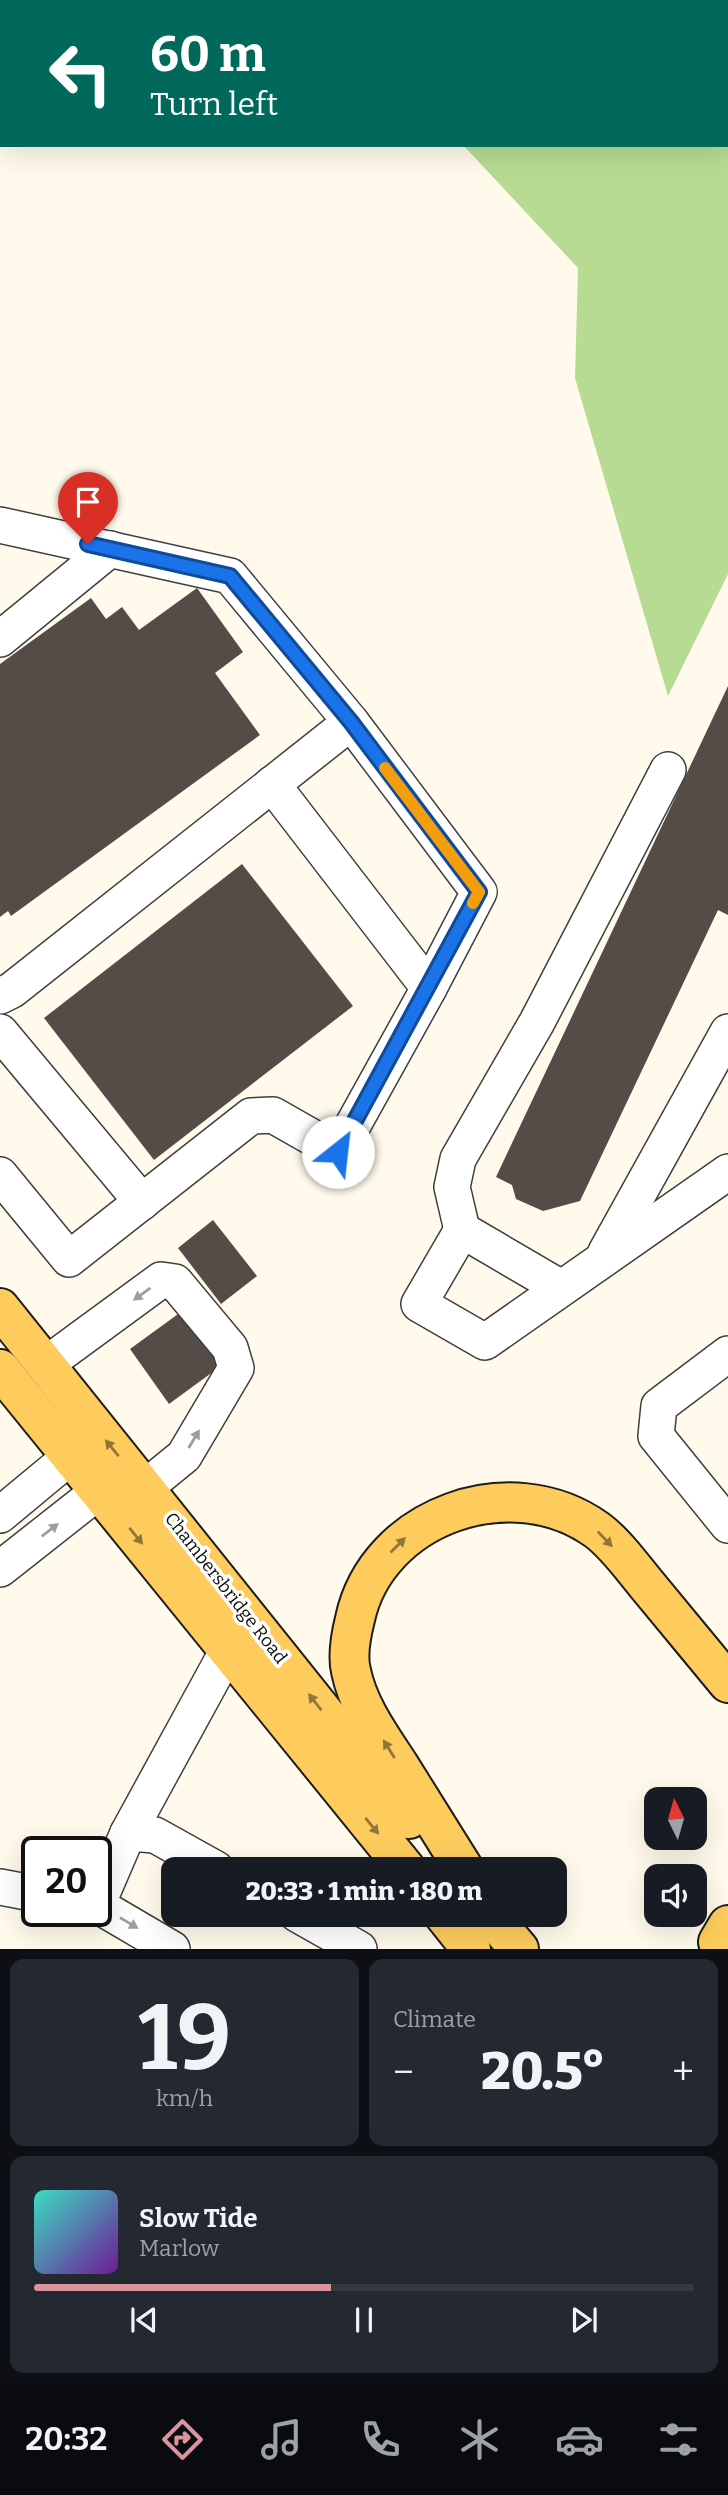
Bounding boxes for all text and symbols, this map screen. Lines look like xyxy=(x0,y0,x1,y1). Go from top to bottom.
text: 60 m xyxy=(150,25,266,84)
icon: left xyxy=(35,28,126,119)
text: Turn left xyxy=(150,85,278,123)
pin xyxy=(58,472,118,544)
icon: arrive xyxy=(69,483,107,521)
position arrow xyxy=(301,1115,375,1189)
one-way arrow xyxy=(134,1286,152,1301)
one-way arrow xyxy=(188,1430,200,1449)
one-way arrow xyxy=(104,1440,119,1458)
street label: Chambersbridge Road xyxy=(160,1508,292,1668)
one-way arrow xyxy=(40,1522,58,1537)
one-way arrow xyxy=(128,1526,143,1544)
one-way arrow xyxy=(597,1530,614,1547)
one-way arrow xyxy=(389,1537,405,1554)
one-way arrow xyxy=(308,1693,323,1711)
one-way arrow xyxy=(382,1739,395,1758)
north arrow xyxy=(644,1787,707,1850)
map controls xyxy=(644,1787,707,1927)
one-way arrow xyxy=(364,1817,379,1835)
speed limit sign: 20 xyxy=(21,1836,112,1927)
button: sound xyxy=(644,1864,707,1927)
text: 20:33 · 1 min · 180 m xyxy=(246,1876,482,1907)
one-way arrow xyxy=(119,1917,138,1930)
text: 19 xyxy=(138,1984,231,2093)
text: Climate xyxy=(393,2005,476,2033)
text: 20.5° xyxy=(481,2040,605,2103)
text: − xyxy=(393,2049,414,2095)
text: + xyxy=(672,2049,694,2095)
text: km/h xyxy=(156,2084,213,2112)
text: Slow Tide xyxy=(139,2203,258,2234)
text: Marlow xyxy=(139,2234,219,2262)
icon: previous xyxy=(125,2301,163,2339)
icon: pause xyxy=(345,2301,383,2339)
icon: next xyxy=(565,2301,603,2339)
icon: directions xyxy=(158,2415,207,2464)
icon: music xyxy=(257,2415,306,2464)
icon: phone xyxy=(356,2415,405,2464)
icon: climate xyxy=(455,2415,504,2464)
icon: car xyxy=(555,2415,604,2464)
icon: filters xyxy=(654,2415,703,2464)
text: 20:32 xyxy=(25,2420,107,2458)

